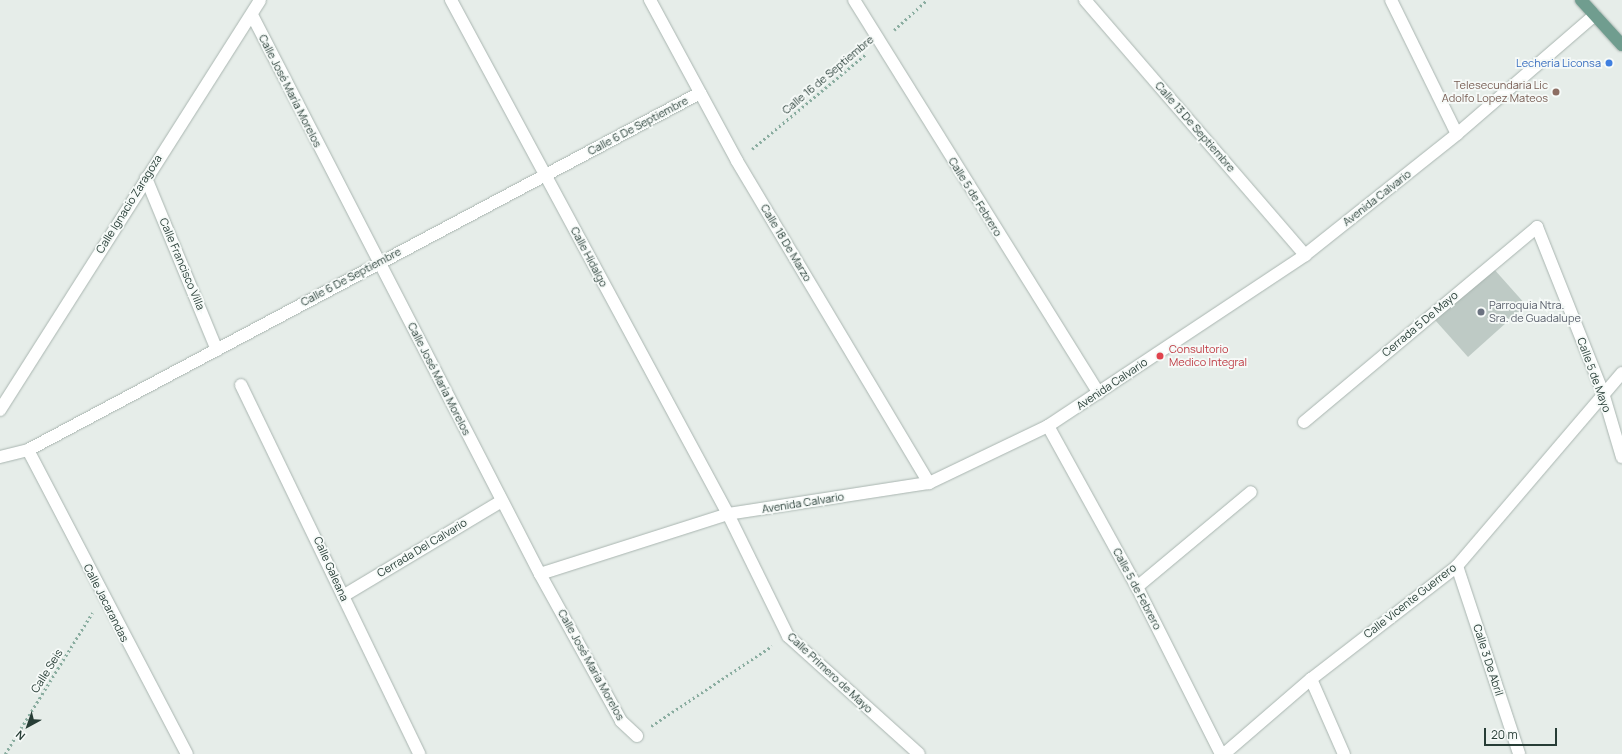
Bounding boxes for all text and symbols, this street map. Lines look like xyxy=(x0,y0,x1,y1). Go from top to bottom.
street label: Calle José María Morelos xyxy=(256,32,324,150)
street label: Calle 16 de Septiembre xyxy=(780,33,876,117)
place label: Lecheria Liconsa xyxy=(1516,56,1601,70)
marker: Lecheria Liconsa xyxy=(1604,58,1614,68)
street label: Calle 13 De Septiembre xyxy=(1152,79,1238,175)
place label: Telesecundaria Lic Adolfo Lopez Mateos xyxy=(1442,79,1548,105)
marker: Telesecundaria Lic Adolfo Lopez Mateos xyxy=(1551,87,1561,97)
street label: Calle 6 De Septiembre xyxy=(586,94,690,158)
street label: Calle Ignacio Zaragoza xyxy=(93,152,165,256)
street label: Calle 5 de Febrero xyxy=(945,155,1005,239)
street label: Avenida Calvario xyxy=(1340,167,1414,229)
street label: Calle 18 De Marzo xyxy=(758,202,814,284)
street label: Calle Francisco Villa xyxy=(157,216,207,312)
street label: Calle Hidalgo xyxy=(568,225,610,289)
street label: Calle 6 De Septiembre xyxy=(299,245,403,309)
street label: Cerrada 5 De Mayo xyxy=(1380,289,1460,359)
place label: Parroquia Ntra. Sra. de Guadalupe xyxy=(1489,299,1581,325)
marker: Parroquia Ntra. Sra. de Guadalupe xyxy=(1476,307,1486,317)
street label: Calle José María Morelos xyxy=(405,320,473,438)
street label: Calle 5 de Mayo xyxy=(1574,336,1614,414)
place label: Consultorio Medico Integral xyxy=(1169,343,1247,369)
marker: Consultorio Medico Integral xyxy=(1154,350,1166,362)
street label: Avenida Calvario xyxy=(1074,355,1150,413)
street label: Avenida Calvario xyxy=(761,490,845,516)
street label: Cerrada Del Calvario xyxy=(375,516,469,580)
street label: Calle Galeana xyxy=(311,535,351,603)
street label: Calle 5 de Febrero xyxy=(1110,546,1164,632)
street label: Calle Vicente Guerrero xyxy=(1361,561,1459,641)
street label: Calle Jacarandas xyxy=(81,562,131,644)
street label: Calle José María Morelos xyxy=(555,607,627,723)
street label: Calle 3 De Abril xyxy=(1470,622,1506,698)
street label: Calle Primero de Mayo xyxy=(785,630,875,716)
street label: Calle Seis xyxy=(28,647,66,695)
north arrow xyxy=(8,706,48,746)
scale bar xyxy=(1486,720,1559,746)
text: 20 m xyxy=(1491,726,1518,743)
text: N xyxy=(12,727,28,744)

